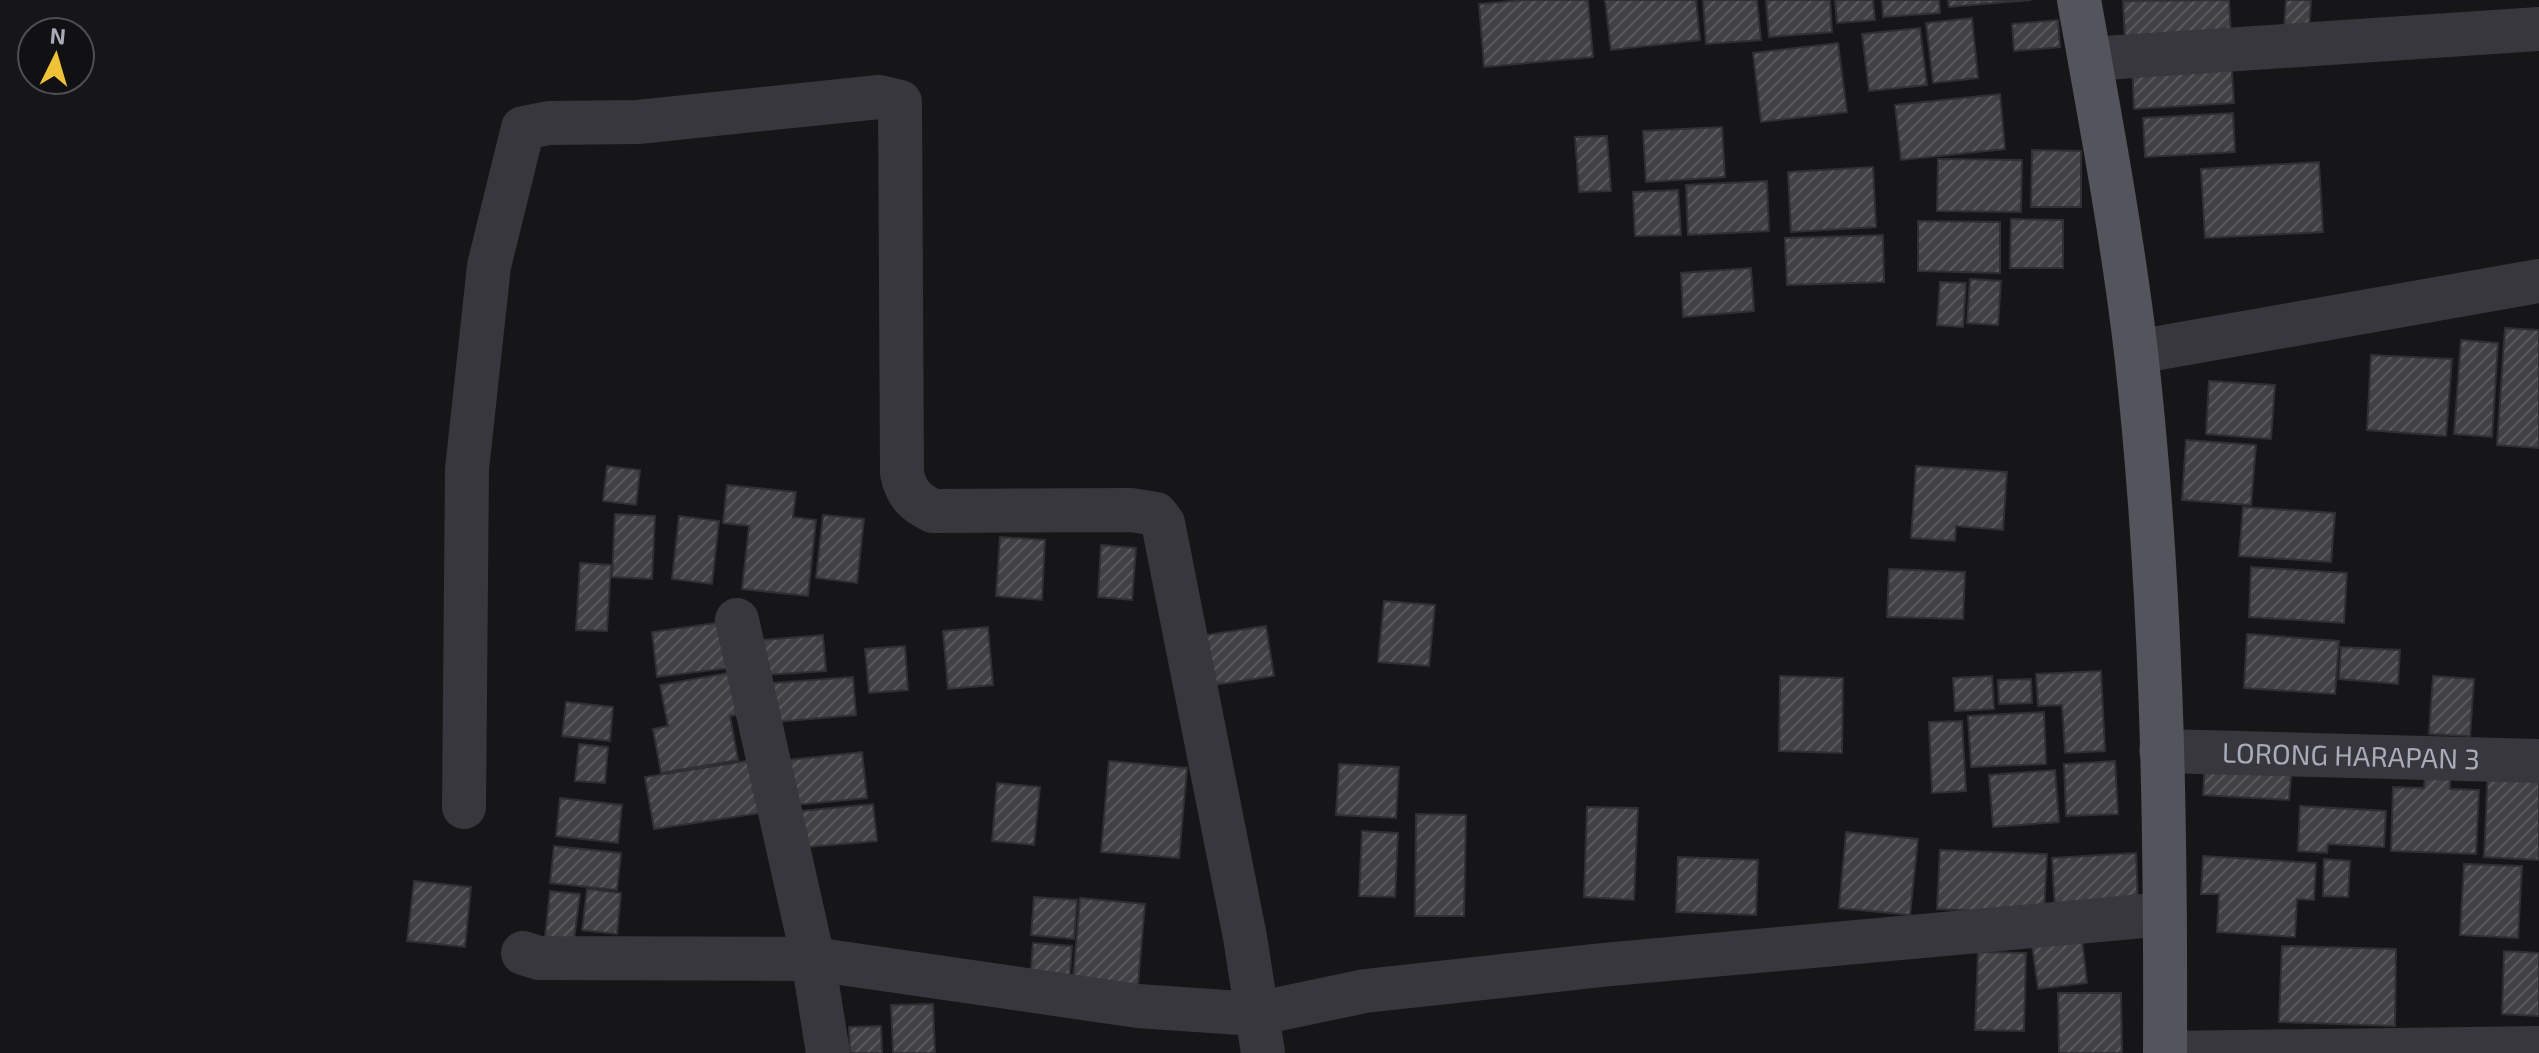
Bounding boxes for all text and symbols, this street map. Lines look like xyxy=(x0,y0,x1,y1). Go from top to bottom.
north arrow xyxy=(16,16,96,96)
text: N xyxy=(49,21,67,49)
street label: LORONG HARAPAN 3 xyxy=(2222,735,2480,775)

